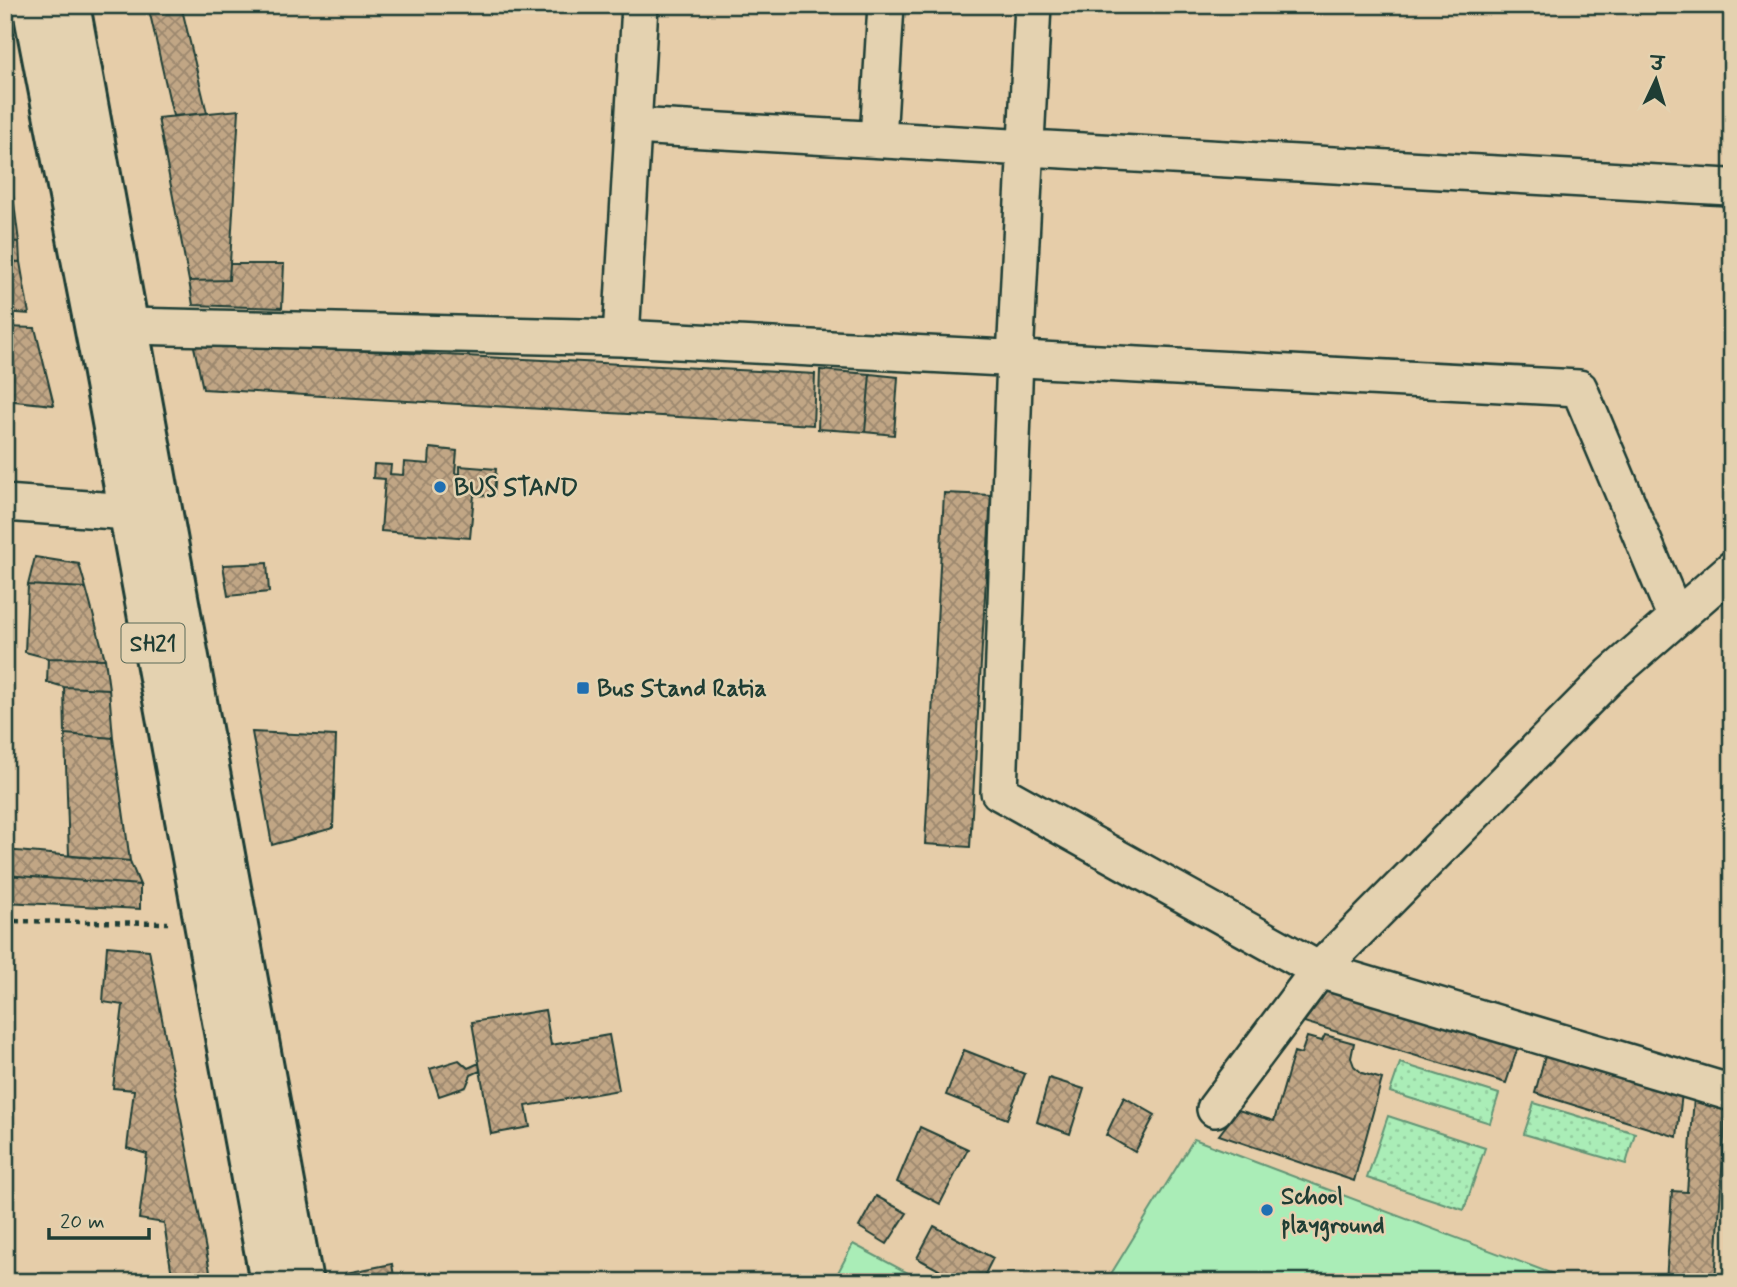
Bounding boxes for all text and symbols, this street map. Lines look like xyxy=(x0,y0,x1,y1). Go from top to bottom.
north arrow xyxy=(1622,46,1692,116)
text: उ xyxy=(1648,51,1667,78)
place label: BUS STAND xyxy=(454,473,578,504)
marker: BUS STAND xyxy=(432,479,448,495)
road number: SH21 xyxy=(122,624,184,663)
place label: Bus Stand Ratia xyxy=(597,674,767,705)
marker: Bus Stand Ratia xyxy=(575,680,591,696)
place label: School playground xyxy=(1281,1182,1385,1242)
scale bar xyxy=(49,1196,149,1240)
marker: School playground xyxy=(1259,1202,1275,1218)
text: 20 m xyxy=(60,1208,105,1236)

